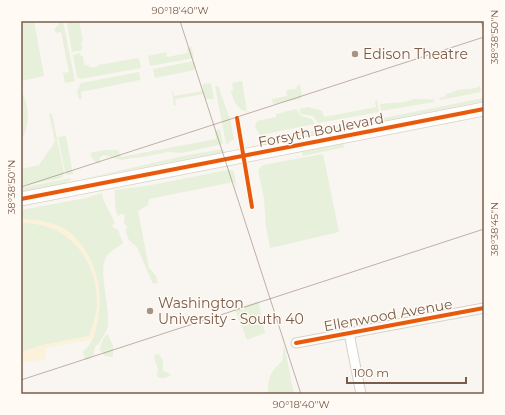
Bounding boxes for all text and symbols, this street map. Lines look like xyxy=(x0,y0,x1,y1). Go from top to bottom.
text: 90°18'40"W xyxy=(151,4,209,17)
text: 38°38'50"N xyxy=(488,10,501,64)
place label: Edison Theatre xyxy=(363,45,468,63)
marker: Edison Theatre xyxy=(350,49,360,59)
street label: Forsyth Boulevard xyxy=(257,109,385,151)
text: 38°38'50"N xyxy=(5,160,18,214)
text: 38°38'45"N xyxy=(488,202,501,256)
place label: Washington University - South 40 xyxy=(158,294,304,328)
street label: Ellenwood Avenue xyxy=(322,295,454,335)
marker: Washington University - South 40 xyxy=(145,306,155,316)
scale bar xyxy=(347,359,466,385)
text: 100 m xyxy=(353,365,389,380)
text: 90°18'40"W xyxy=(272,398,330,411)

